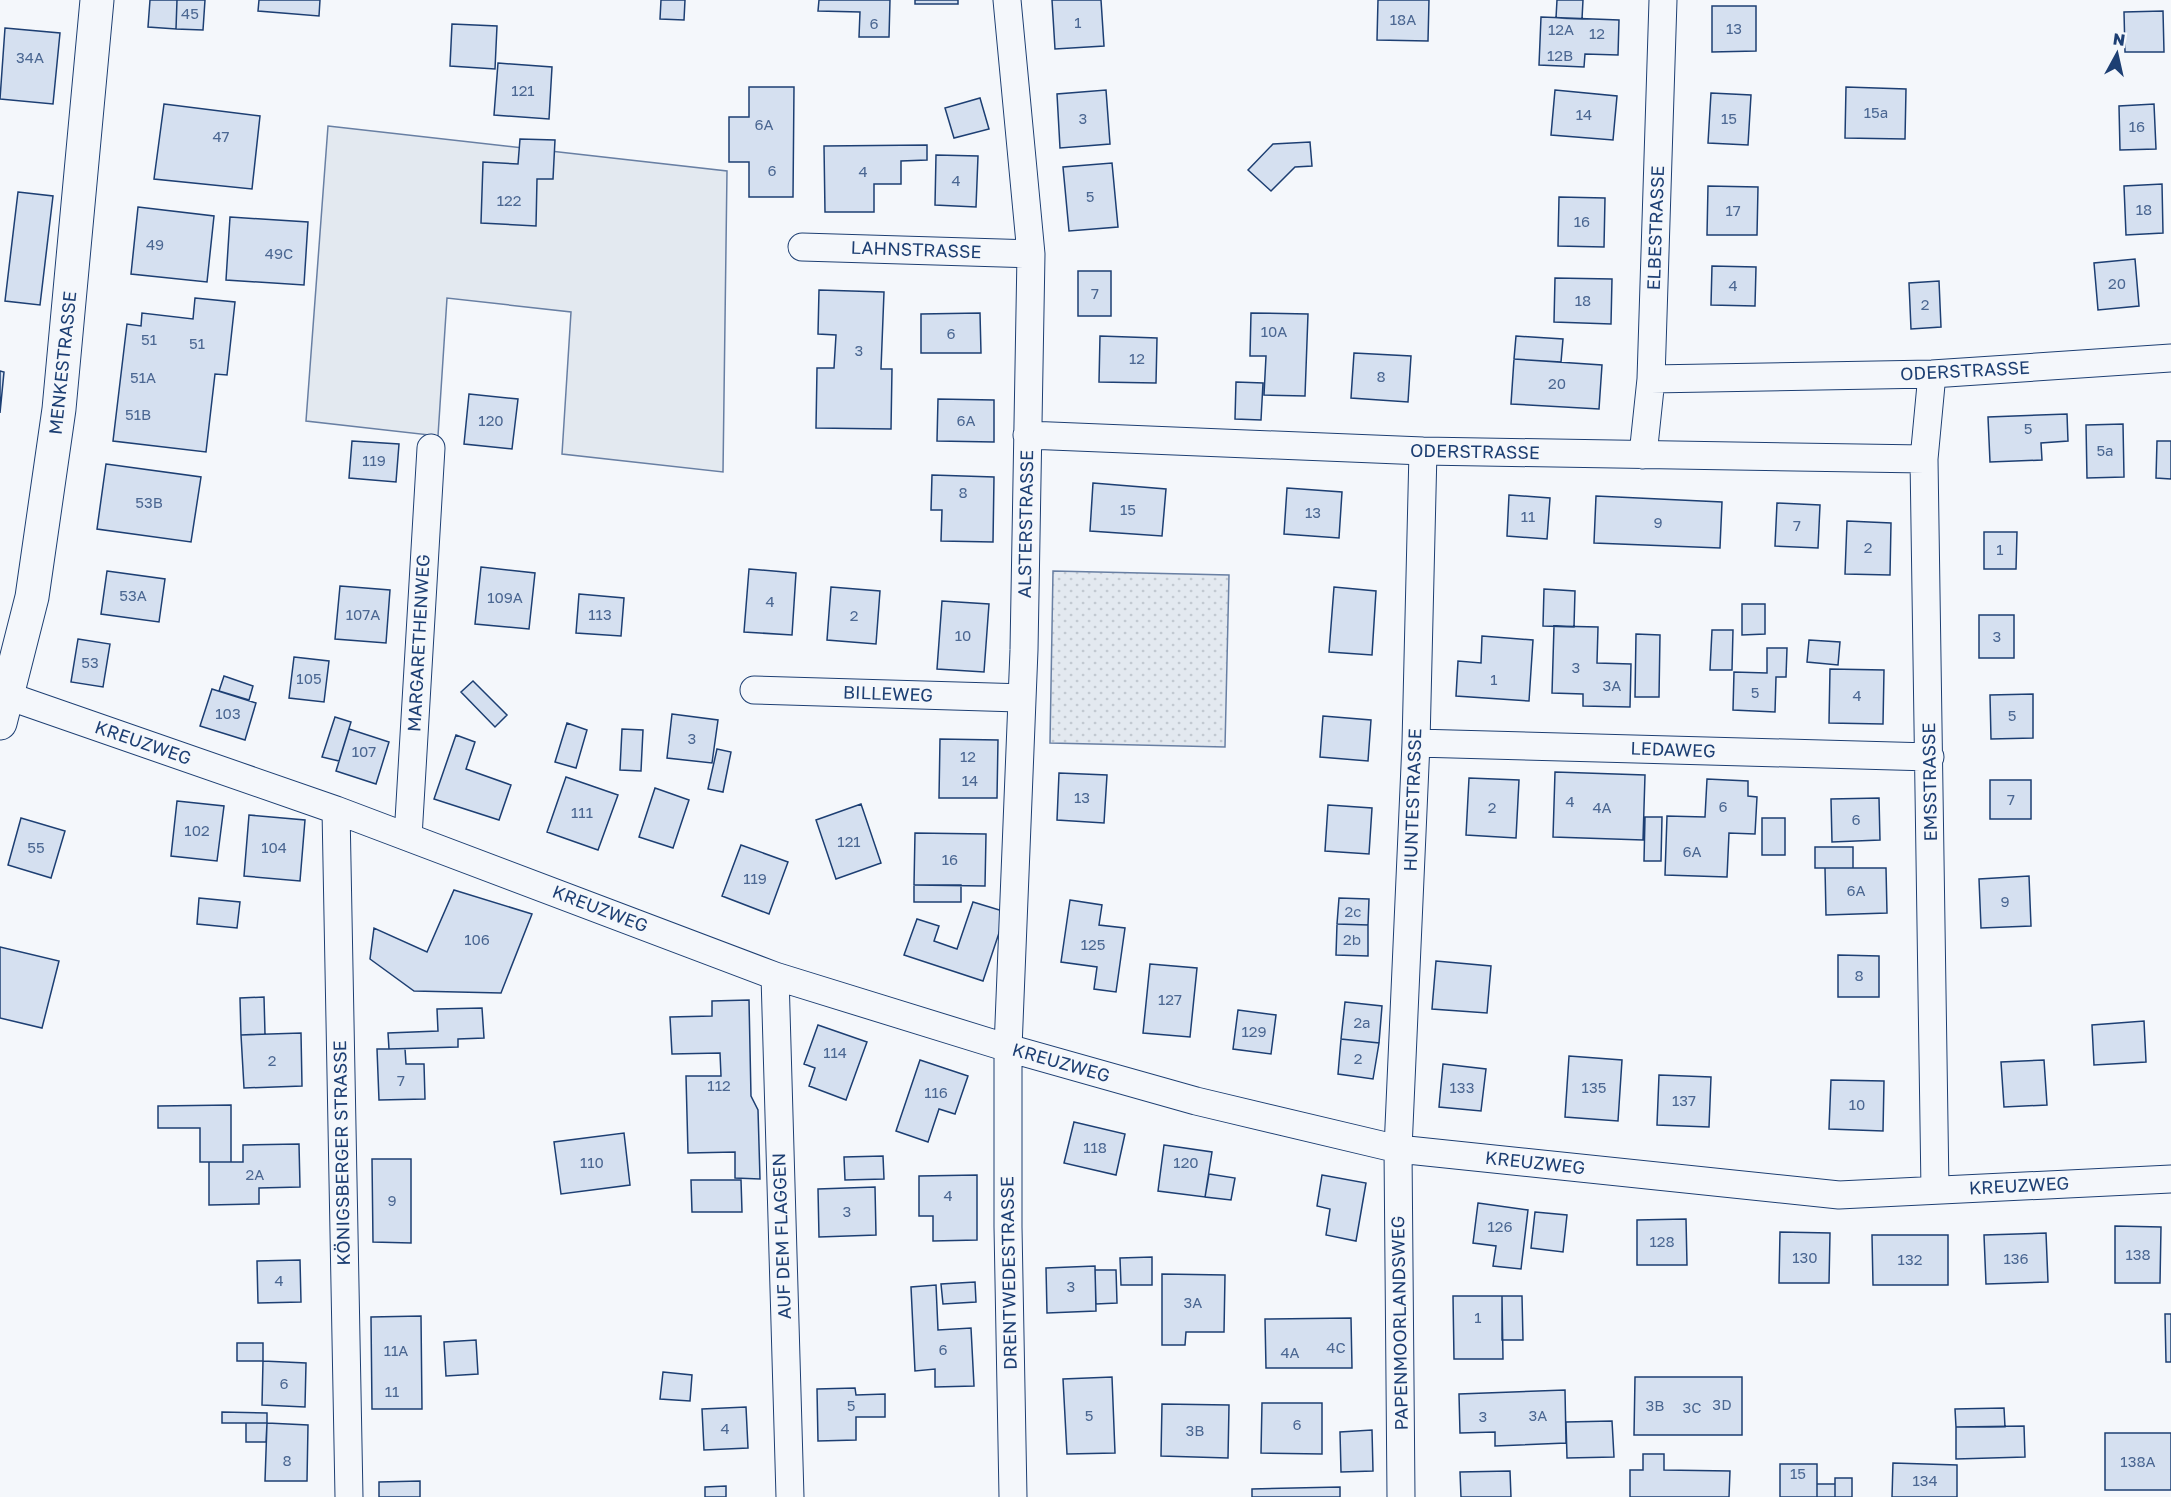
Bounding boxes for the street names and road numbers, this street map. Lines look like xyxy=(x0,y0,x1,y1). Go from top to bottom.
street label: ELBESTRASSE xyxy=(1642,165,1668,291)
street label: LAHNSTRASSE xyxy=(850,236,982,262)
street label: MENKESTRASSE xyxy=(44,290,80,436)
street label: ODERSTRASSE xyxy=(1900,356,2030,384)
street label: ODERSTRASSE xyxy=(1410,439,1540,463)
street label: ALSTERSTRASSE xyxy=(1013,450,1037,598)
street label: MARGARETHENWEG xyxy=(402,554,434,732)
street label: BILLEWEG xyxy=(843,680,933,706)
street label: KREUZWEG xyxy=(92,715,194,769)
street label: EMSSTRASSE xyxy=(1917,723,1941,842)
street label: HUNTESTRASSE xyxy=(1399,728,1425,872)
street label: LEDAWEG xyxy=(1630,737,1716,761)
street label: KREUZWEG xyxy=(550,880,651,936)
street label: KREUZWEG xyxy=(1010,1038,1113,1086)
street label: KÖNIGSBERGER STRASSE xyxy=(328,1040,354,1266)
street label: KREUZWEG xyxy=(1484,1146,1586,1178)
street label: AUF DEM FLAGGEN xyxy=(767,1152,795,1320)
street label: KREUZWEG xyxy=(1968,1171,2070,1199)
street label: DRENTWEDESTRASSE xyxy=(995,1176,1021,1370)
street label: PAPENMOORLANDSWEG xyxy=(1386,1216,1412,1430)

